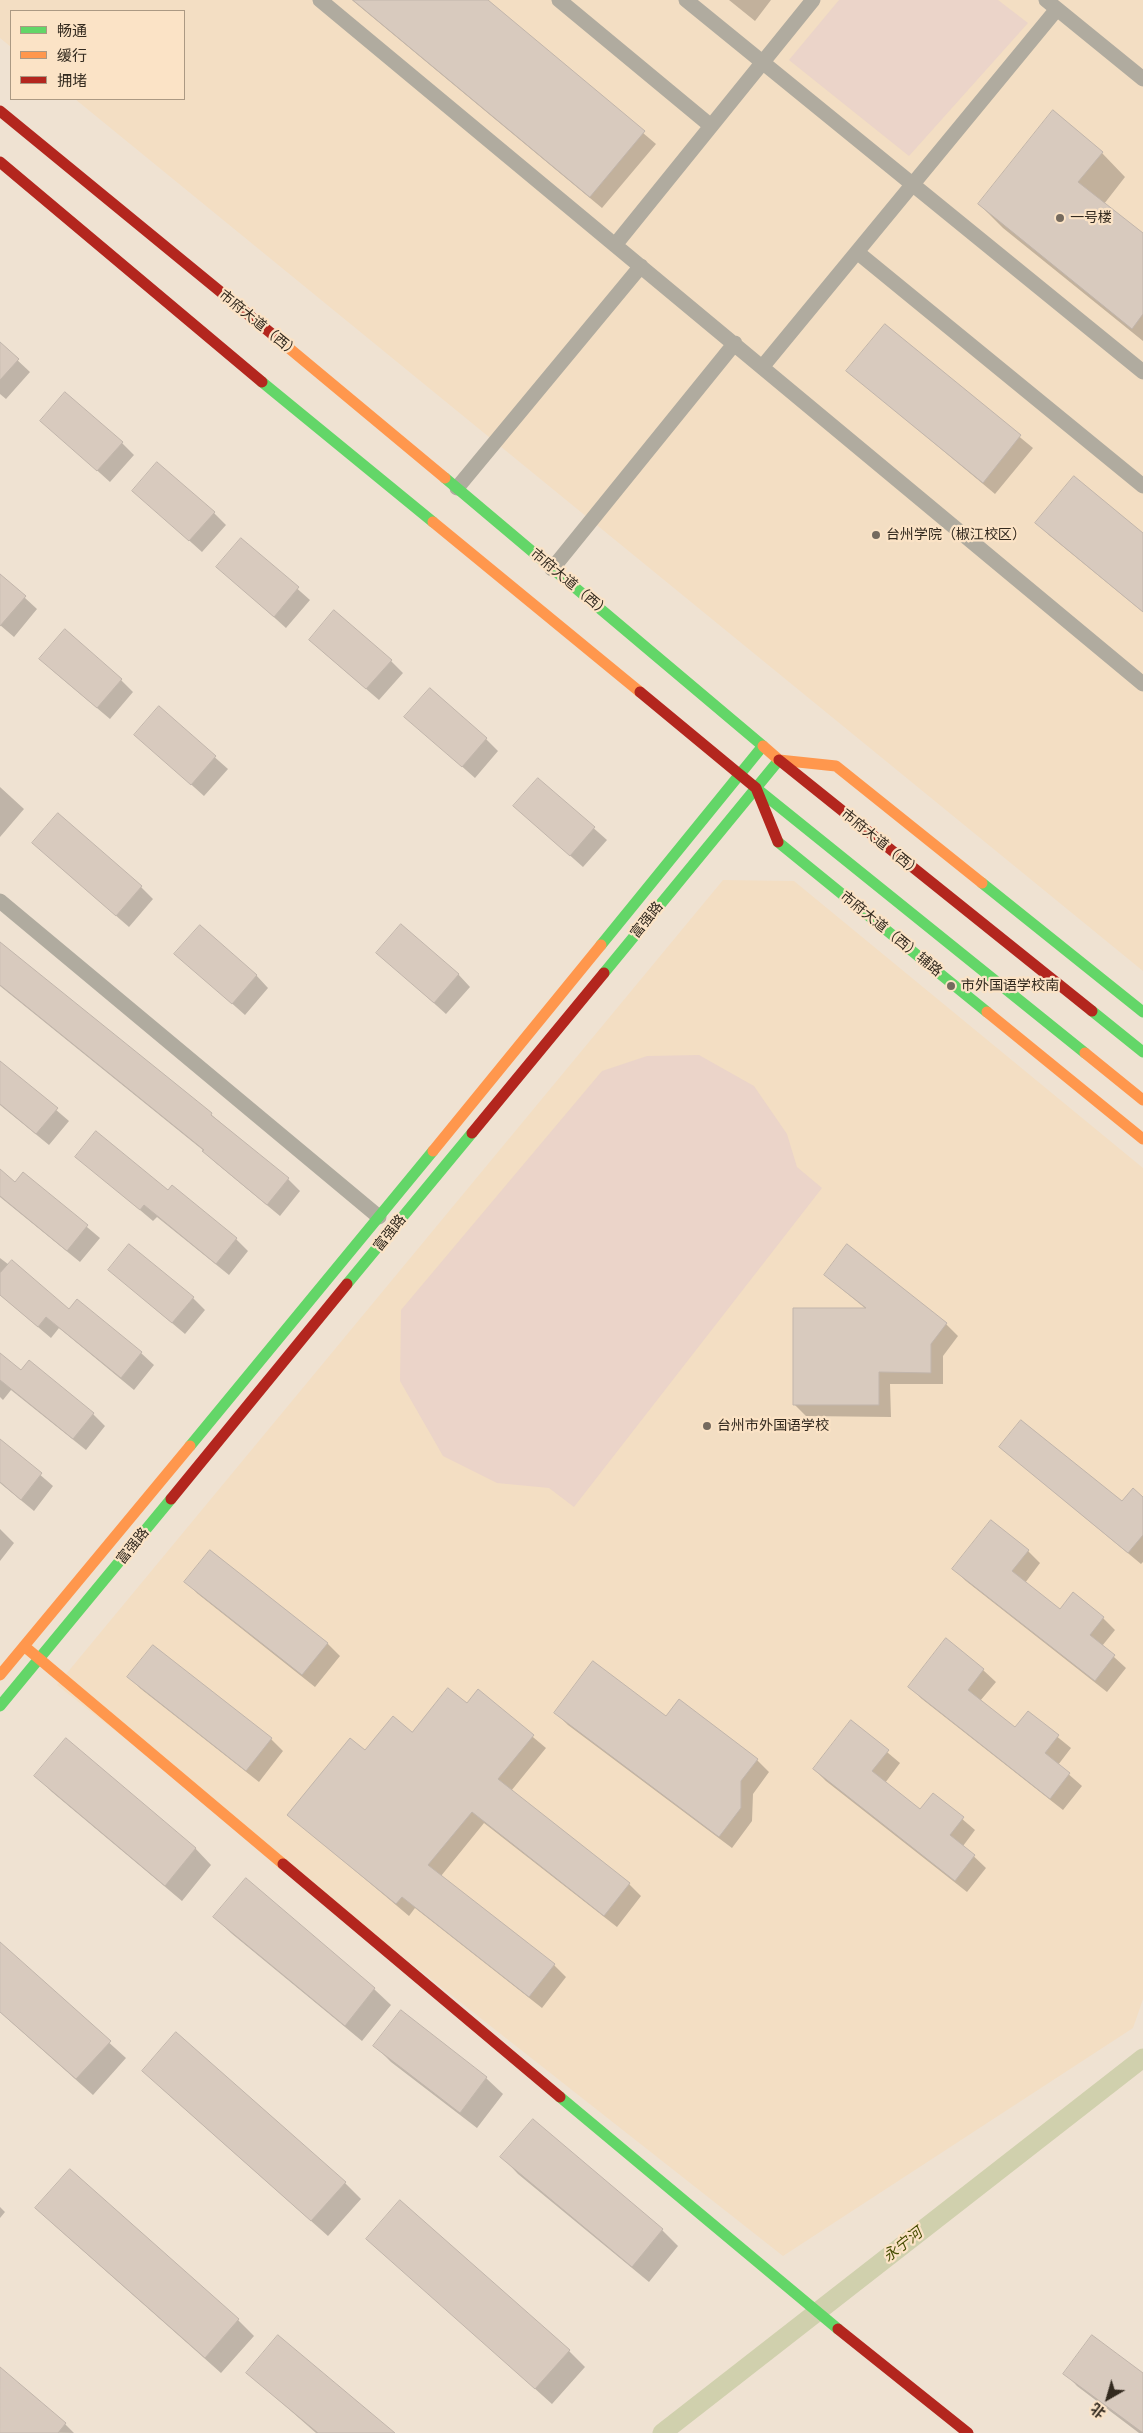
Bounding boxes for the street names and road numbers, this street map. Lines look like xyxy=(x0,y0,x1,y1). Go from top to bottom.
street label: 市府大道（西） xyxy=(216,287,302,361)
street label: 市府大道（西） xyxy=(527,545,613,621)
street label: 市府大道（西） xyxy=(838,806,924,880)
street label: 市府大道（西）辅路 xyxy=(837,888,945,980)
street label: 富强路 xyxy=(627,898,667,942)
street label: 富强路 xyxy=(370,1211,410,1255)
street label: 富强路 xyxy=(113,1524,153,1568)

